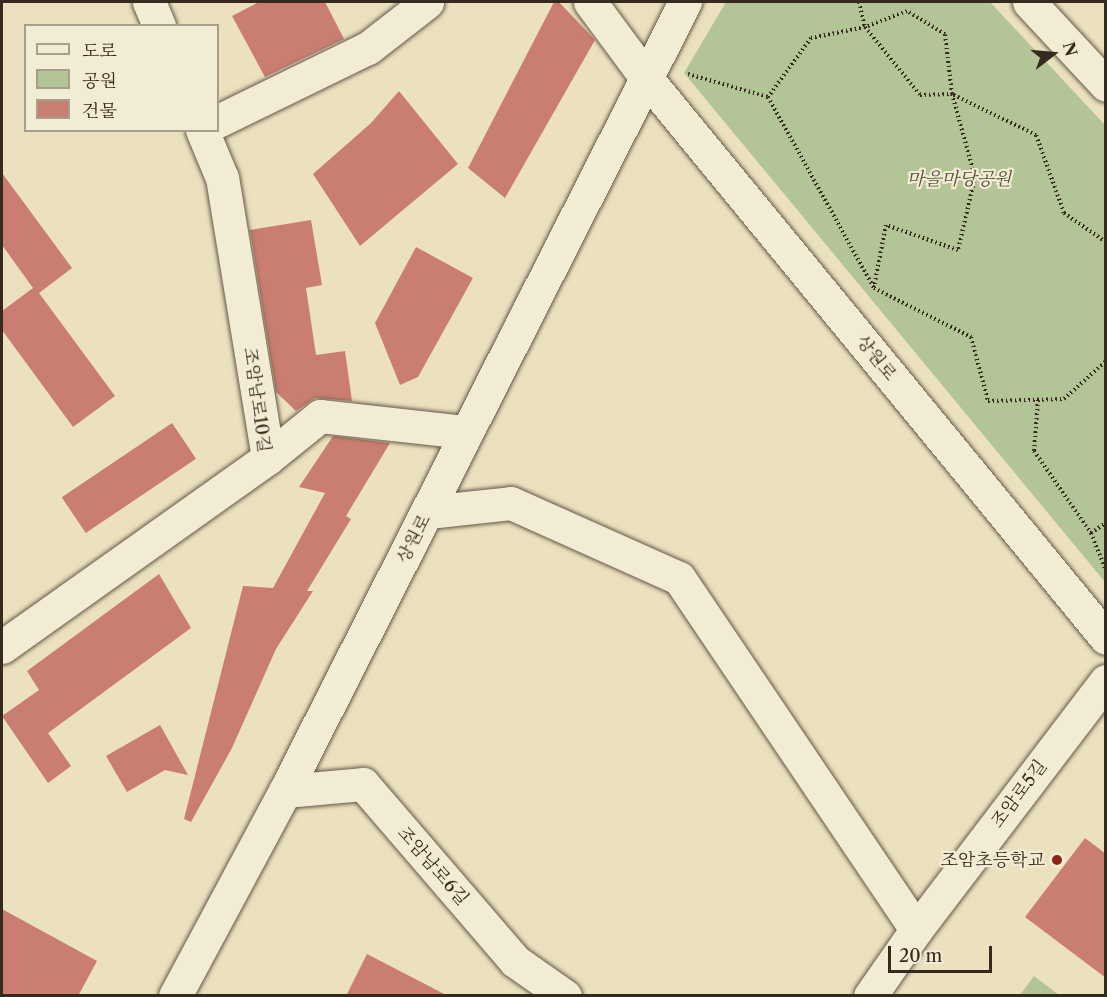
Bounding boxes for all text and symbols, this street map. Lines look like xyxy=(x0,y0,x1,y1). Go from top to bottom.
legend xyxy=(24,24,219,132)
north arrow xyxy=(1023,24,1083,84)
text: 도로 xyxy=(82,40,117,62)
text: N xyxy=(1059,40,1082,58)
text: 공원 xyxy=(82,70,117,92)
text: 건물 xyxy=(82,100,117,122)
park label: 마을마당공원 xyxy=(907,168,1011,190)
street label: 상원로 xyxy=(851,331,901,385)
street label: 조암남로10길 xyxy=(239,346,275,454)
street label: 상원로 xyxy=(393,511,435,567)
street label: 조암로5길 xyxy=(987,756,1051,832)
street label: 조암남로6길 xyxy=(393,822,473,910)
place label: 조암초등학교 xyxy=(941,849,1045,871)
marker: 조암초등학교 xyxy=(1050,853,1064,867)
scale bar xyxy=(891,934,994,972)
text: 20 m xyxy=(899,945,942,967)

